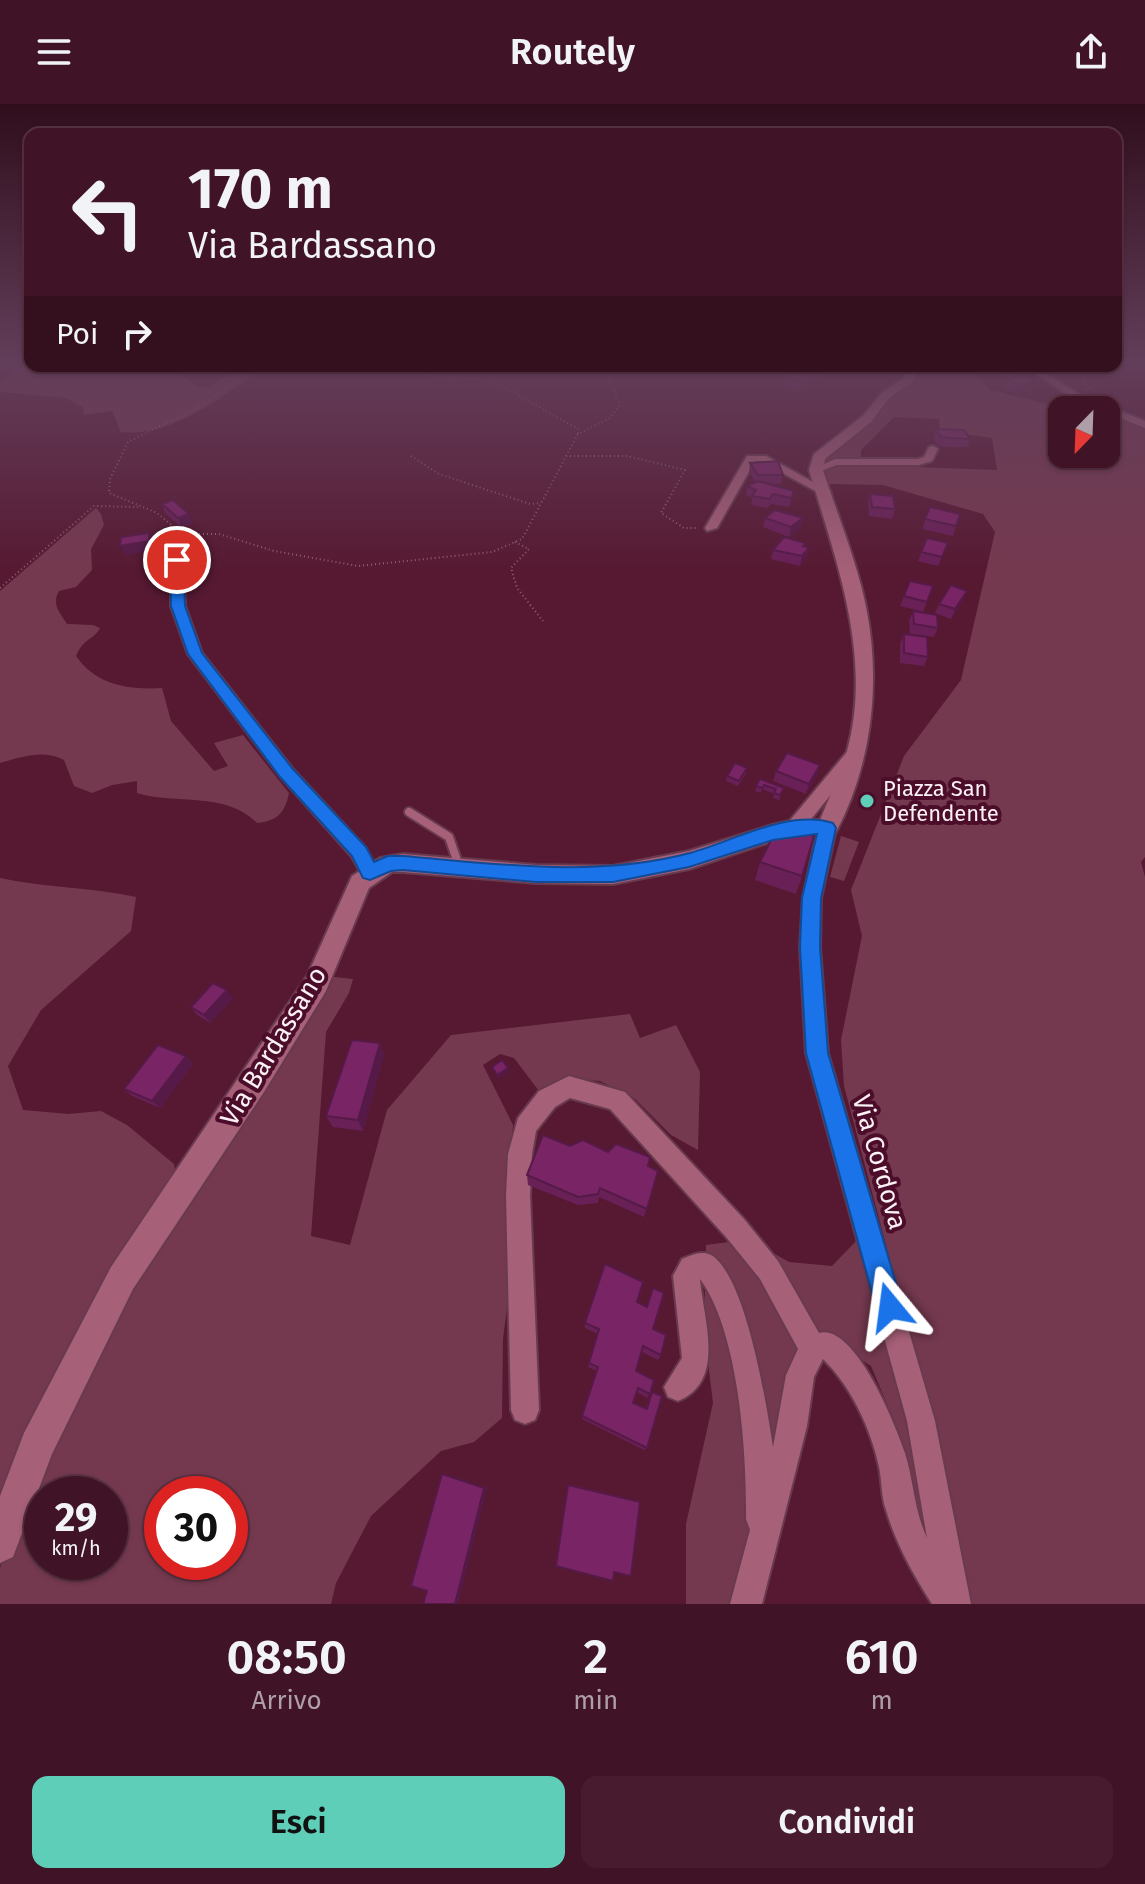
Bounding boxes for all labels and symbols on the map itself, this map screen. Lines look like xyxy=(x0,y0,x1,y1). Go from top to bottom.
north arrow xyxy=(1048,396,1120,468)
pin xyxy=(143,526,211,594)
place label: Piazza San Defendente xyxy=(883,775,999,827)
marker: Piazza San Defendente xyxy=(858,792,876,810)
street label: Via Bardassano xyxy=(214,961,333,1131)
street label: Via Cordova xyxy=(846,1091,914,1233)
position arrow xyxy=(848,1265,932,1349)
speed limit sign: 30 xyxy=(144,1476,248,1580)

